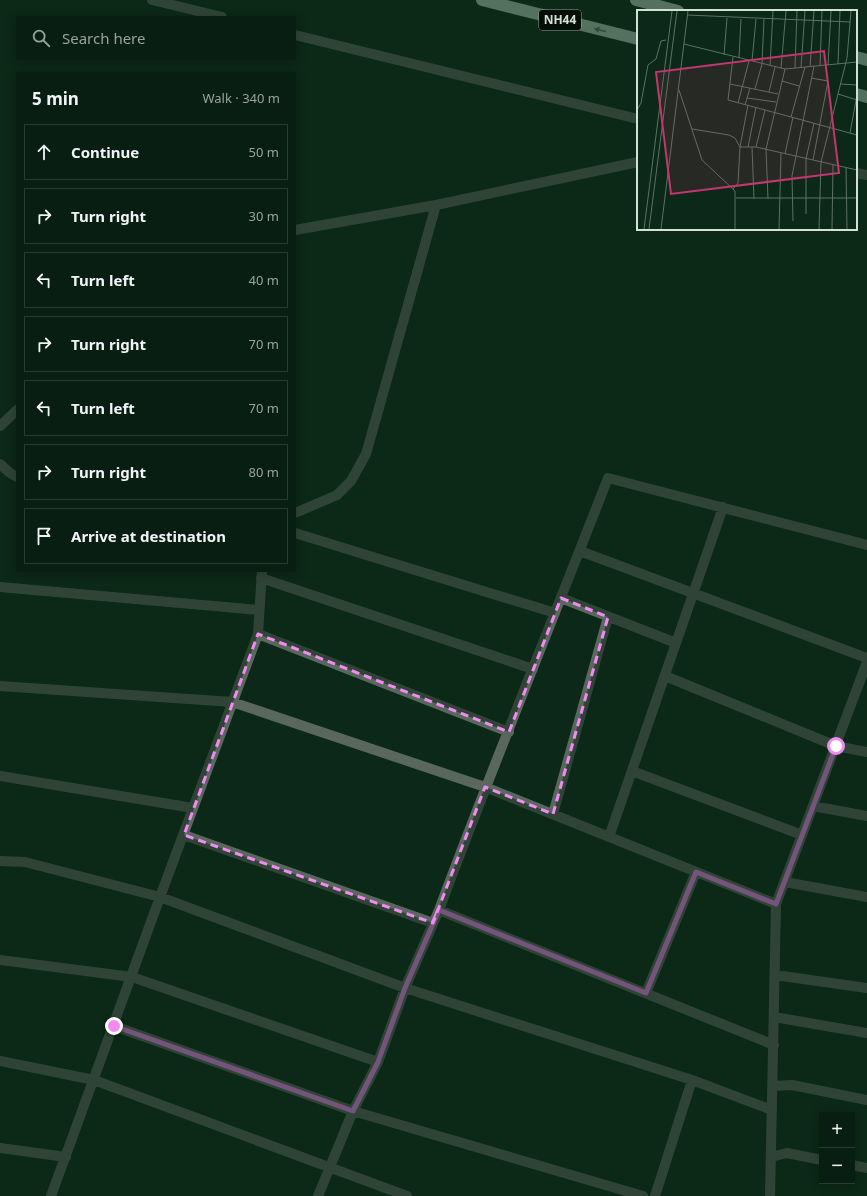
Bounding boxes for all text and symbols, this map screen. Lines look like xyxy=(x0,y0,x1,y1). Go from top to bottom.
road number: NH44 xyxy=(539,10,581,30)
inset map xyxy=(637,10,857,230)
search box xyxy=(16,16,296,60)
icon: search xyxy=(30,27,52,49)
one-way arrow xyxy=(594,27,606,33)
text: Search here xyxy=(62,28,145,48)
text: 5 min xyxy=(32,87,79,110)
text: Walk · 340 m xyxy=(202,89,280,107)
icon: ahead xyxy=(33,141,55,163)
text: Continue xyxy=(71,142,139,162)
text: 50 m xyxy=(249,143,279,161)
icon: right xyxy=(33,205,55,227)
text: Turn right xyxy=(71,206,146,226)
text: 30 m xyxy=(249,207,279,225)
icon: left xyxy=(33,269,55,291)
text: Turn left xyxy=(71,270,135,290)
text: 40 m xyxy=(249,271,279,289)
icon: right xyxy=(33,333,55,355)
text: Turn right xyxy=(71,334,146,354)
text: 70 m xyxy=(249,335,279,353)
icon: left xyxy=(33,397,55,419)
text: Turn left xyxy=(71,398,135,418)
text: 70 m xyxy=(249,399,279,417)
icon: right xyxy=(33,461,55,483)
text: Turn right xyxy=(71,462,146,482)
text: 80 m xyxy=(249,463,279,481)
icon: arrive xyxy=(33,525,55,547)
text: Arrive at destination xyxy=(71,526,226,546)
route start xyxy=(827,737,845,755)
route end xyxy=(105,1017,123,1035)
map controls xyxy=(819,1112,855,1184)
button: + xyxy=(819,1112,855,1148)
button: − xyxy=(819,1148,855,1184)

